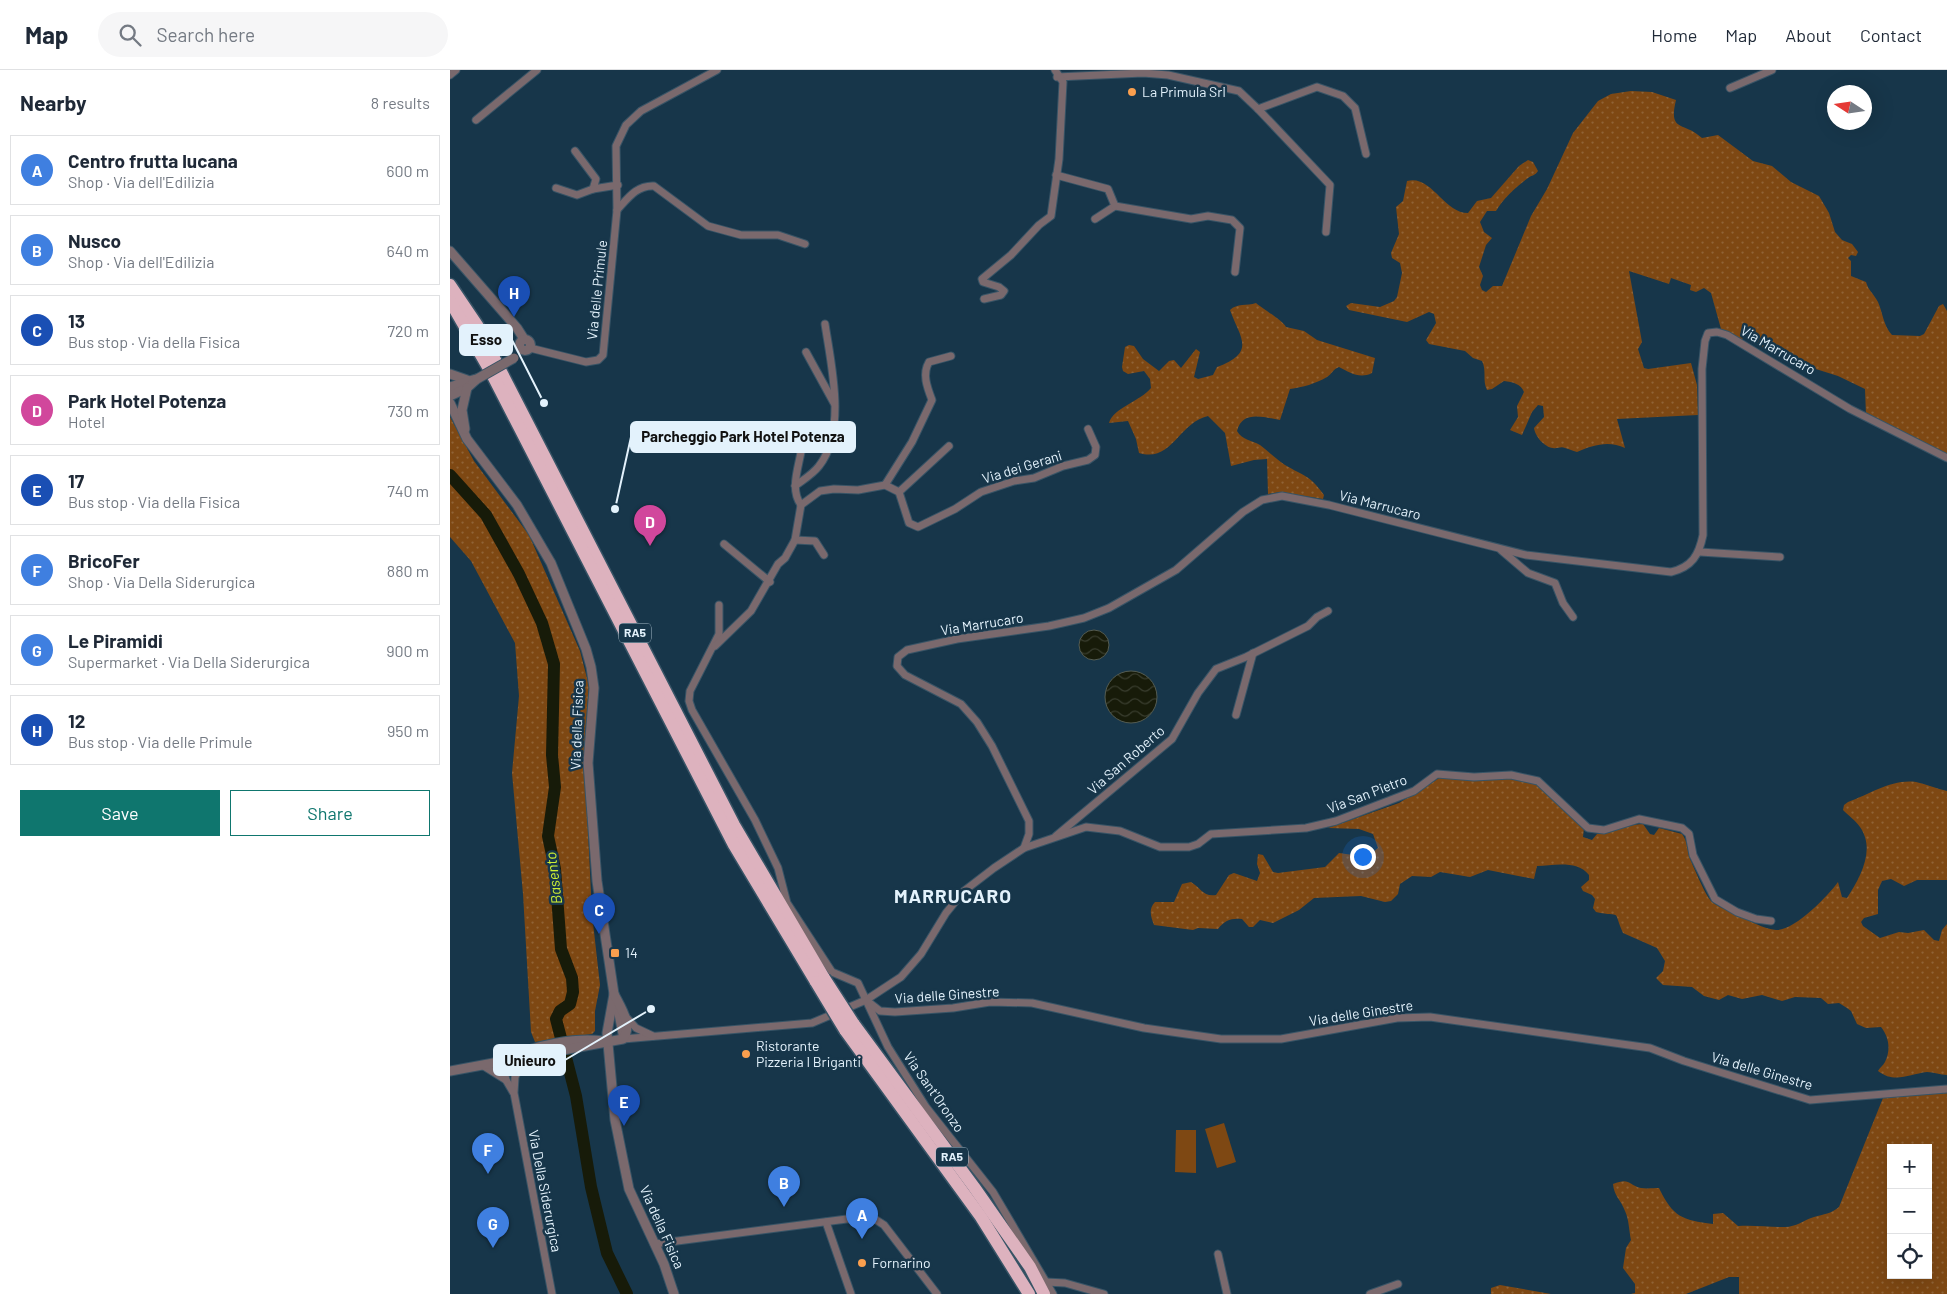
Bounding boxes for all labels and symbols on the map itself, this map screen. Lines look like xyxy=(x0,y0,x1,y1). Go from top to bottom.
place label: La Primula Srl xyxy=(1142,83,1226,100)
north arrow xyxy=(1827,85,1872,130)
marker: La Primula Srl xyxy=(1126,86,1138,98)
street label: Via delle Primule xyxy=(583,239,610,341)
pin: H xyxy=(498,276,530,317)
street label: Via Marrucaro xyxy=(1738,321,1819,378)
callout: Esso xyxy=(460,325,512,355)
text: Esso xyxy=(470,330,502,348)
callout: Parcheggio Park Hotel Potenza xyxy=(631,422,855,452)
text: Parcheggio Park Hotel Potenza xyxy=(641,427,845,445)
street label: Via dei Gerani xyxy=(980,446,1064,487)
street label: Via Marrucaro xyxy=(1337,486,1423,523)
pin: D xyxy=(634,505,666,546)
street label: Via Marrucaro xyxy=(939,609,1025,638)
road number: RA5 xyxy=(619,624,651,642)
street label: Via della Fisica xyxy=(566,680,587,770)
street label: Via San Roberto xyxy=(1084,722,1168,798)
street label: Via San Pietro xyxy=(1324,770,1409,817)
your location xyxy=(1350,844,1376,870)
water label: Basento xyxy=(541,851,565,905)
district label: MARRUCARO xyxy=(894,884,1012,907)
pin: C xyxy=(583,893,615,934)
place label: 14 xyxy=(625,944,638,961)
marker: 14 xyxy=(609,947,621,959)
street label: Via delle Ginestre xyxy=(894,982,1000,1007)
street label: Via delle Ginestre xyxy=(1308,996,1414,1029)
place label: Ristorante Pizzeria I Briganti xyxy=(756,1037,861,1070)
callout: Unieuro xyxy=(494,1045,565,1075)
marker: Ristorante Pizzeria I Briganti xyxy=(740,1048,752,1060)
street label: Via Sant'Oronzo xyxy=(900,1048,968,1135)
street label: Via delle Ginestre xyxy=(1709,1048,1815,1093)
text: Unieuro xyxy=(504,1051,556,1069)
pin: E xyxy=(608,1085,640,1126)
street label: Via Della Siderurgica xyxy=(525,1128,566,1253)
pin: F xyxy=(472,1133,504,1174)
road number: RA5 xyxy=(936,1148,968,1166)
pin: B xyxy=(768,1166,800,1207)
street label: Via della Fisica xyxy=(636,1182,688,1271)
pin: A xyxy=(846,1198,878,1239)
pin: G xyxy=(477,1207,509,1248)
place label: Fornarino xyxy=(872,1254,931,1271)
marker: Fornarino xyxy=(856,1257,868,1269)

